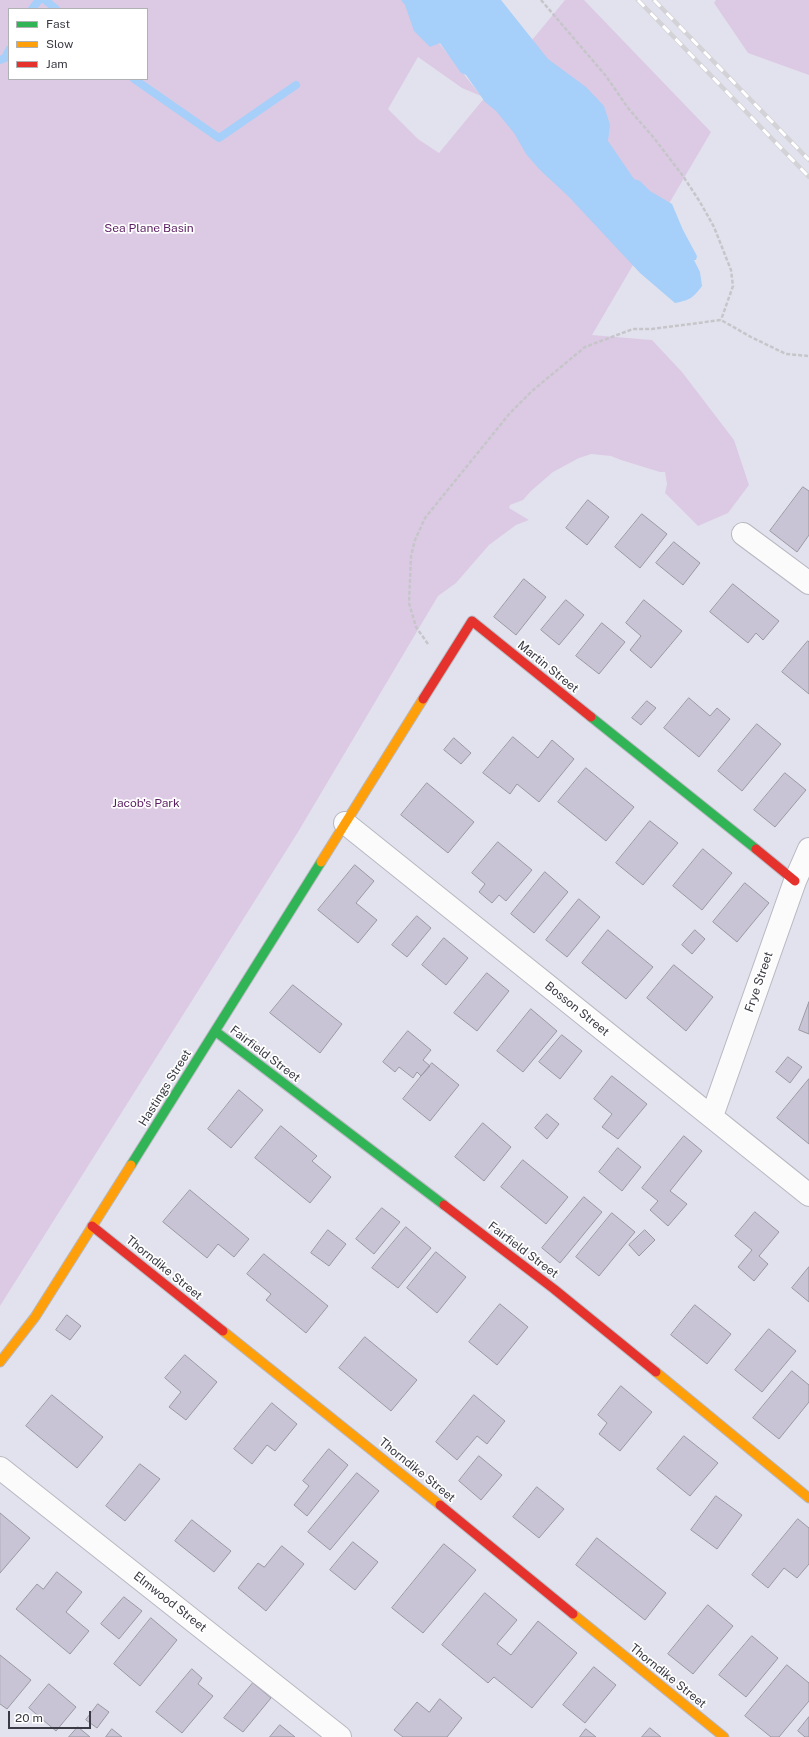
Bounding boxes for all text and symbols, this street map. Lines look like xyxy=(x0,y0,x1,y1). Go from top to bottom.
legend xyxy=(8,8,148,80)
text: Fast xyxy=(46,17,70,31)
text: Slow xyxy=(46,37,73,51)
text: Jam xyxy=(46,57,68,71)
park label: Sea Plane Basin xyxy=(104,221,194,235)
street label: Martin Street xyxy=(515,638,581,696)
park label: Jacob's Park xyxy=(112,796,180,810)
street label: Frye Street xyxy=(742,950,776,1014)
street label: Bosson Street xyxy=(542,979,612,1039)
street label: Fairfield Street xyxy=(227,1023,303,1085)
street label: Hastings Street xyxy=(136,1047,194,1129)
street label: Fairfield Street xyxy=(485,1219,561,1281)
street label: Thorndike Street xyxy=(123,1233,205,1303)
street label: Thorndike Street xyxy=(376,1435,458,1505)
street label: Elmwood Street xyxy=(131,1569,209,1635)
street label: Thorndike Street xyxy=(627,1641,709,1711)
scale bar xyxy=(10,1703,93,1729)
text: 20 m xyxy=(15,1711,43,1725)

